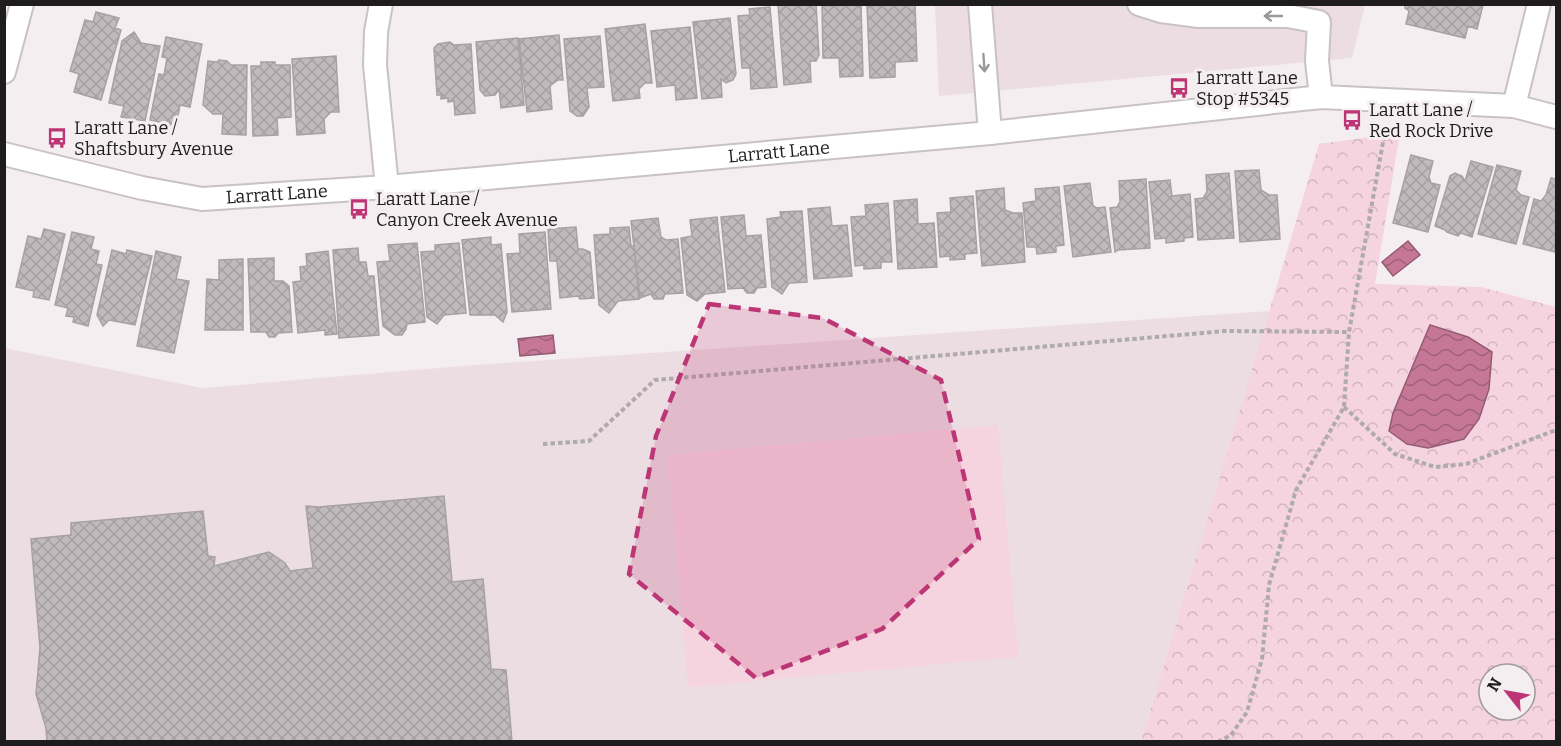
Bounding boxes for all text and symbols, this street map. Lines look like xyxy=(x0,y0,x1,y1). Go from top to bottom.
one-way arrow xyxy=(1263,10,1283,22)
one-way arrow xyxy=(979,52,990,72)
place label: Larratt Lane Stop #5345 xyxy=(1196,67,1298,110)
bus stop icon: Larratt Lane Stop #5345 xyxy=(1167,76,1191,100)
place label: Laratt Lane / Red Rock Drive xyxy=(1369,99,1493,142)
bus stop icon: Laratt Lane / Red Rock Drive xyxy=(1340,108,1364,132)
place label: Laratt Lane / Shaftsbury Avenue xyxy=(74,117,233,160)
bus stop icon: Laratt Lane / Shaftsbury Avenue xyxy=(45,126,69,150)
street label: Larratt Lane xyxy=(727,136,831,167)
street label: Larratt Lane xyxy=(225,180,328,208)
place label: Laratt Lane / Canyon Creek Avenue xyxy=(376,188,558,231)
bus stop icon: Laratt Lane / Canyon Creek Avenue xyxy=(347,197,371,221)
north arrow xyxy=(1477,662,1537,722)
text: N xyxy=(1483,674,1506,695)

